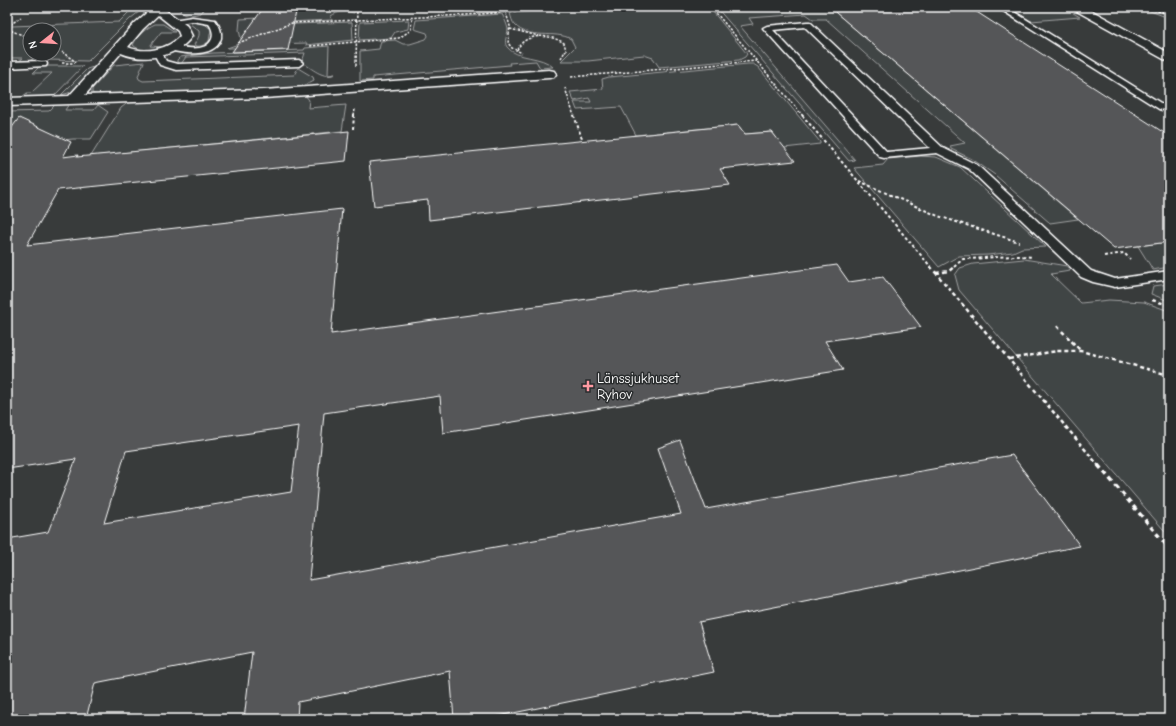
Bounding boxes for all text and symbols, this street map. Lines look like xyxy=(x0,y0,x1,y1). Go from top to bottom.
north arrow xyxy=(22,22,62,62)
text: N xyxy=(26,39,40,50)
place label: Länssjukhuset Ryhov xyxy=(597,370,680,403)
marker: Länssjukhuset Ryhov xyxy=(582,380,594,392)

